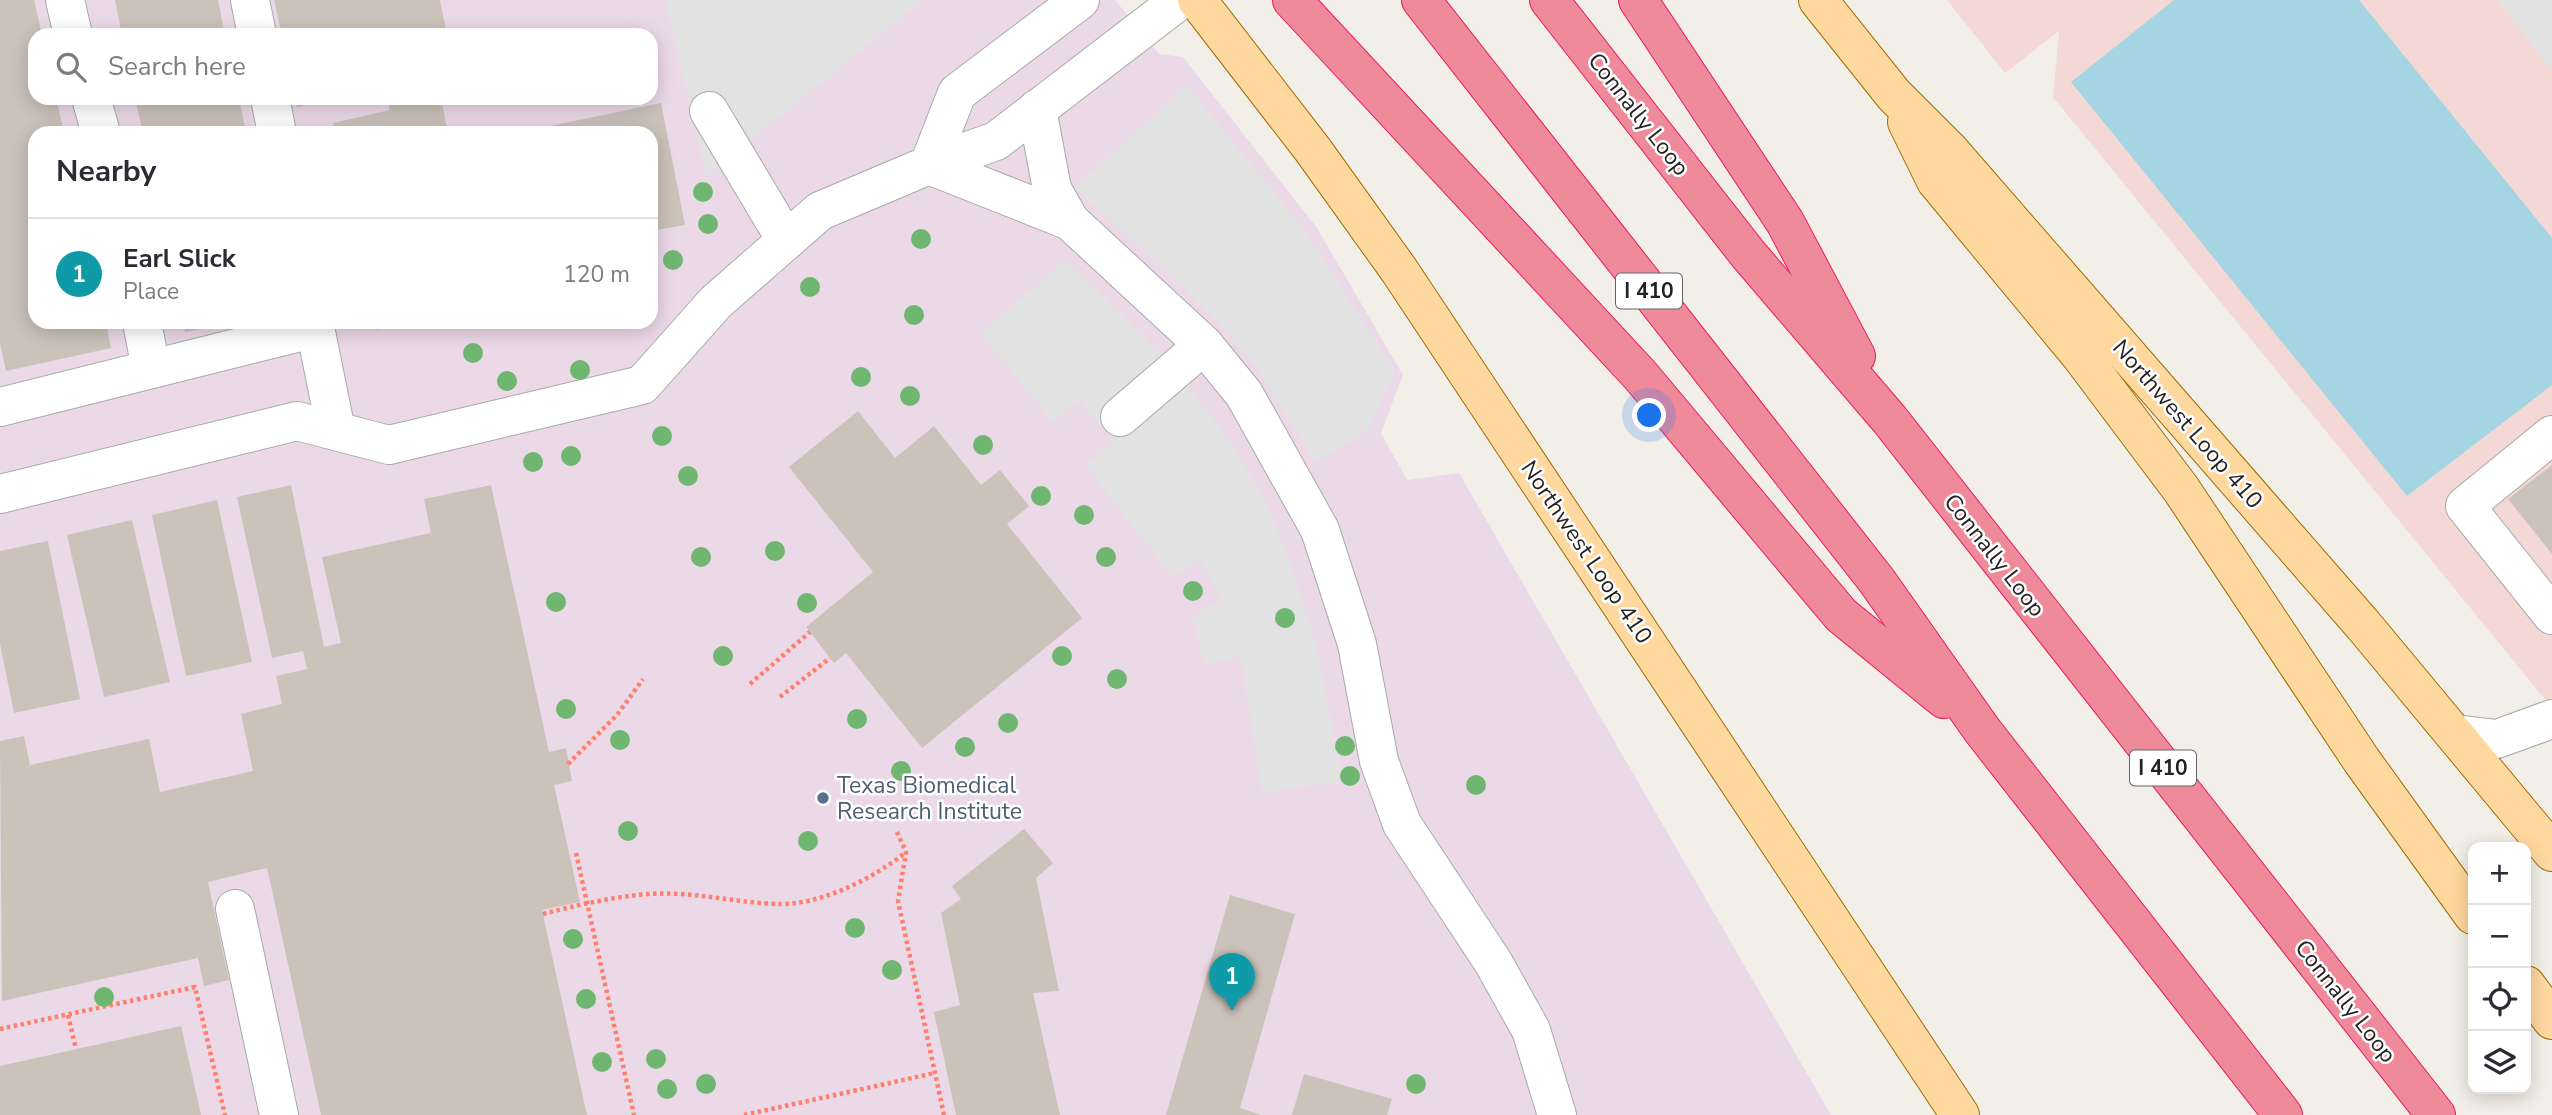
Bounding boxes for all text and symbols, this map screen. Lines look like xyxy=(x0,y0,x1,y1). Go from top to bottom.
search box xyxy=(28,28,658,105)
street label: Connally Loop xyxy=(1581,46,1696,182)
icon: search xyxy=(52,48,90,86)
text: Search here xyxy=(108,49,246,84)
text: Nearby xyxy=(56,151,156,192)
text: Earl Slick xyxy=(123,241,236,276)
text: 1 xyxy=(72,259,86,290)
text: 120 m xyxy=(563,259,630,290)
road number: I 410 xyxy=(1616,274,1682,308)
text: Place xyxy=(123,276,179,307)
street label: Northwest Loop 410 xyxy=(2106,333,2270,515)
your location xyxy=(1632,398,1666,432)
street label: Northwest Loop 410 xyxy=(1514,455,1659,650)
street label: Connally Loop xyxy=(1937,487,2052,623)
road number: I 410 xyxy=(2130,750,2196,786)
place label: Texas Biomedical Research Institute xyxy=(837,770,1022,827)
marker: Texas Biomedical Research Institute xyxy=(815,790,831,806)
map controls xyxy=(2468,842,2531,1094)
button: + xyxy=(2468,842,2531,905)
button: − xyxy=(2468,905,2531,968)
street label: Connally Loop xyxy=(2288,933,2403,1069)
pin: 1 xyxy=(1209,953,1255,1011)
button: locate xyxy=(2468,968,2531,1031)
button: layers xyxy=(2468,1031,2531,1094)

